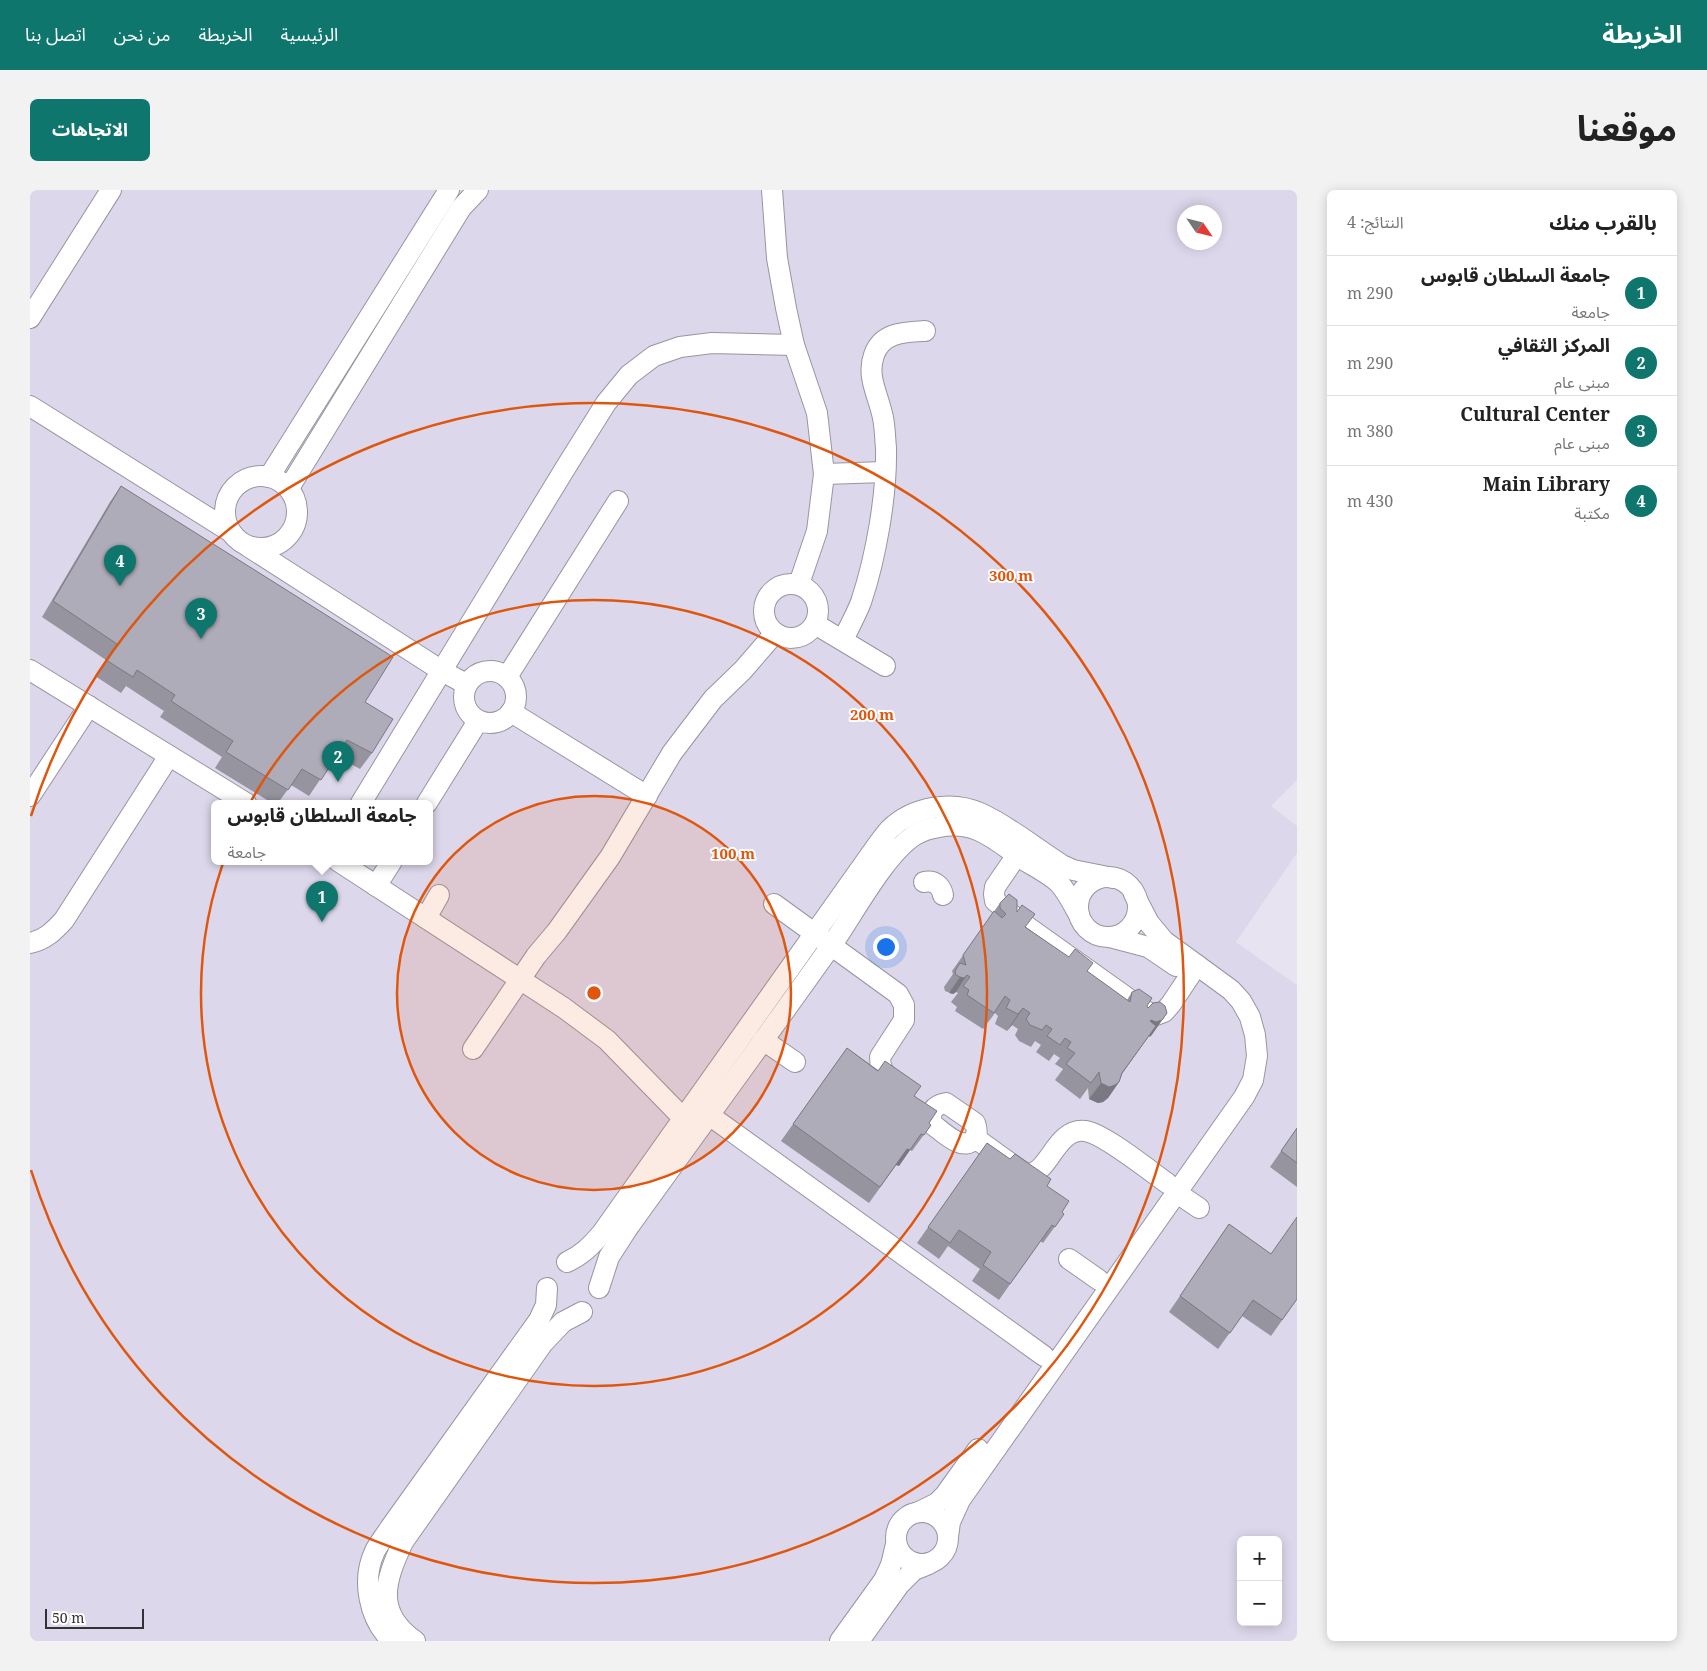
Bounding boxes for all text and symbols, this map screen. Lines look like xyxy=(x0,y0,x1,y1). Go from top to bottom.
text: الخريطة xyxy=(1602,17,1682,50)
text: اتصل بنا xyxy=(25,22,86,46)
text: من نحن xyxy=(114,22,171,46)
text: الخريطة xyxy=(199,22,252,46)
text: الرئيسية xyxy=(280,22,338,46)
button: الاتجاهات xyxy=(30,99,150,161)
text: موقعنا xyxy=(1577,104,1677,151)
north arrow xyxy=(1177,205,1222,250)
text: بالقرب منك xyxy=(1549,208,1657,236)
text: النتائج: 4 xyxy=(1347,211,1403,233)
text: جامعة السلطان قابوس xyxy=(1421,262,1610,288)
text: 290 m xyxy=(1347,282,1393,304)
text: 1 xyxy=(1636,282,1646,304)
text: جامعة xyxy=(1571,301,1610,323)
text: المركز الثقافي xyxy=(1498,332,1610,358)
text: 290 m xyxy=(1347,352,1393,374)
text: 2 xyxy=(1636,352,1646,374)
text: مبنى عام xyxy=(1554,371,1610,393)
text: Cultural Center xyxy=(1460,401,1610,427)
text: 380 m xyxy=(1347,420,1393,442)
text: 3 xyxy=(1636,420,1646,442)
text: مبنى عام xyxy=(1554,432,1610,454)
text: Main Library xyxy=(1483,471,1610,497)
text: 430 m xyxy=(1347,490,1393,512)
text: 4 xyxy=(1636,490,1646,512)
text: مكتبة xyxy=(1574,502,1610,524)
pin: 4 xyxy=(104,545,136,586)
text: 300 m xyxy=(989,565,1033,585)
pin: 3 xyxy=(185,598,217,639)
text: 200 m xyxy=(850,704,894,724)
pin: 2 xyxy=(322,741,354,782)
popup xyxy=(211,800,433,865)
text: جامعة السلطان قابوس xyxy=(228,802,416,828)
text: جامعة xyxy=(228,841,266,863)
text: 100 m xyxy=(711,843,755,863)
pin: 1 xyxy=(306,881,338,922)
your location xyxy=(873,934,899,960)
centre of rings xyxy=(585,984,603,1002)
map controls xyxy=(1237,1536,1282,1626)
button: + xyxy=(1237,1536,1282,1581)
button: − xyxy=(1237,1581,1282,1626)
scale bar xyxy=(45,1606,144,1629)
text: 50 m xyxy=(52,1608,85,1627)

